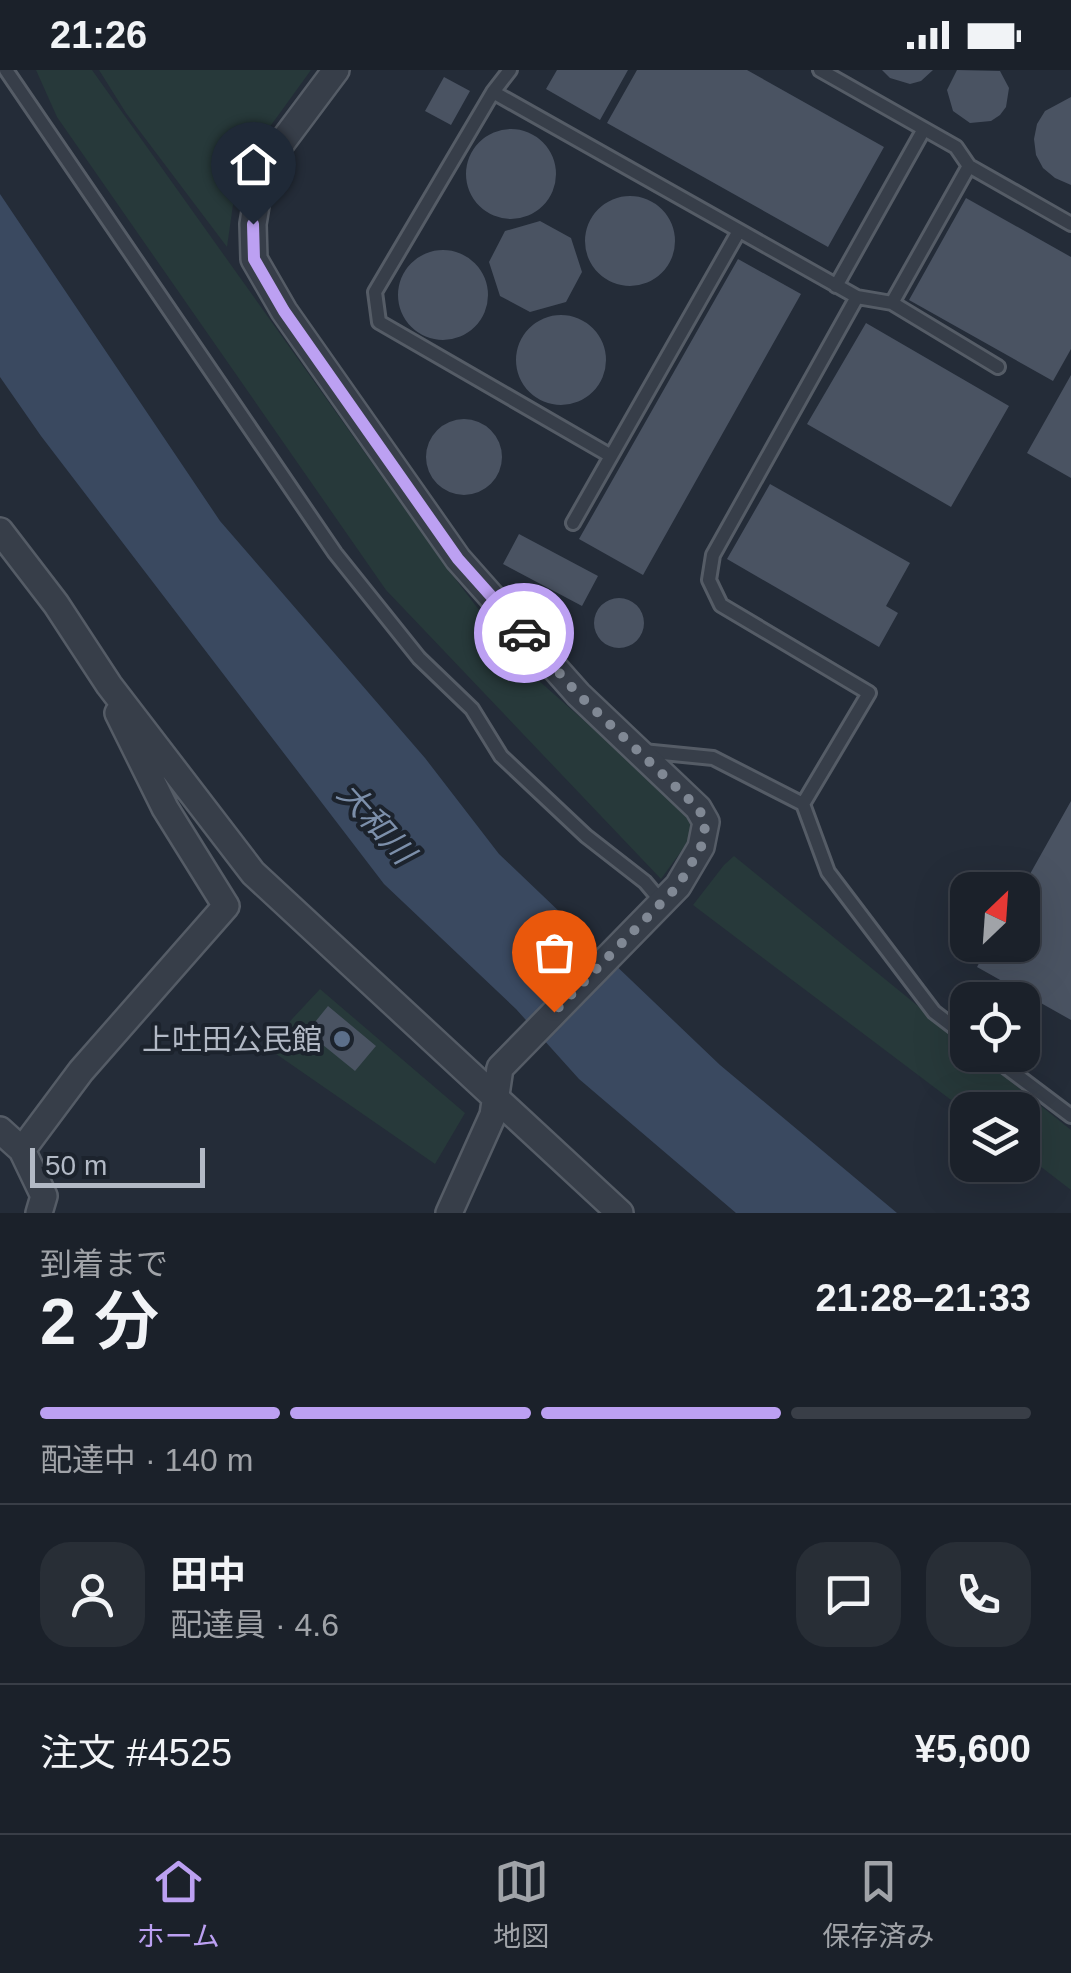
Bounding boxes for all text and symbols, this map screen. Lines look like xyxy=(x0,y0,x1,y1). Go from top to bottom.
text: 21:26 xyxy=(50,14,147,56)
pin xyxy=(211,122,296,225)
icon: home xyxy=(226,137,281,192)
courier xyxy=(474,583,574,683)
icon: car xyxy=(497,606,552,661)
water label: 大和川 xyxy=(330,775,423,873)
north arrow xyxy=(950,872,1040,962)
map controls xyxy=(950,872,1040,1182)
pin xyxy=(512,910,597,1013)
icon: bag xyxy=(527,925,582,980)
button: locate xyxy=(950,982,1040,1072)
place label: 上吐田公民館 xyxy=(142,1023,322,1056)
marker: 上吐田公民館 xyxy=(331,1028,353,1050)
button: layers xyxy=(950,1092,1040,1182)
scale bar xyxy=(30,1143,205,1188)
text: 50 m xyxy=(45,1150,107,1181)
text: 到着まで xyxy=(40,1246,168,1282)
text: 21:28–21:33 xyxy=(815,1277,1031,1319)
text: 2 分 xyxy=(40,1285,159,1358)
text: 配達中 · 140 m xyxy=(40,1442,253,1478)
button: person xyxy=(40,1542,145,1647)
button: chat xyxy=(796,1542,901,1647)
button: phone xyxy=(926,1542,1031,1647)
text: 田中 xyxy=(170,1554,246,1596)
text: 配達員 · 4.6 xyxy=(170,1607,339,1643)
text: ¥5,600 xyxy=(915,1728,1031,1770)
text: 注文 #4525 xyxy=(40,1732,232,1774)
tab: ホーム xyxy=(137,1854,220,1954)
tab: 地図 xyxy=(493,1854,549,1954)
tab: 保存済み xyxy=(822,1854,934,1954)

